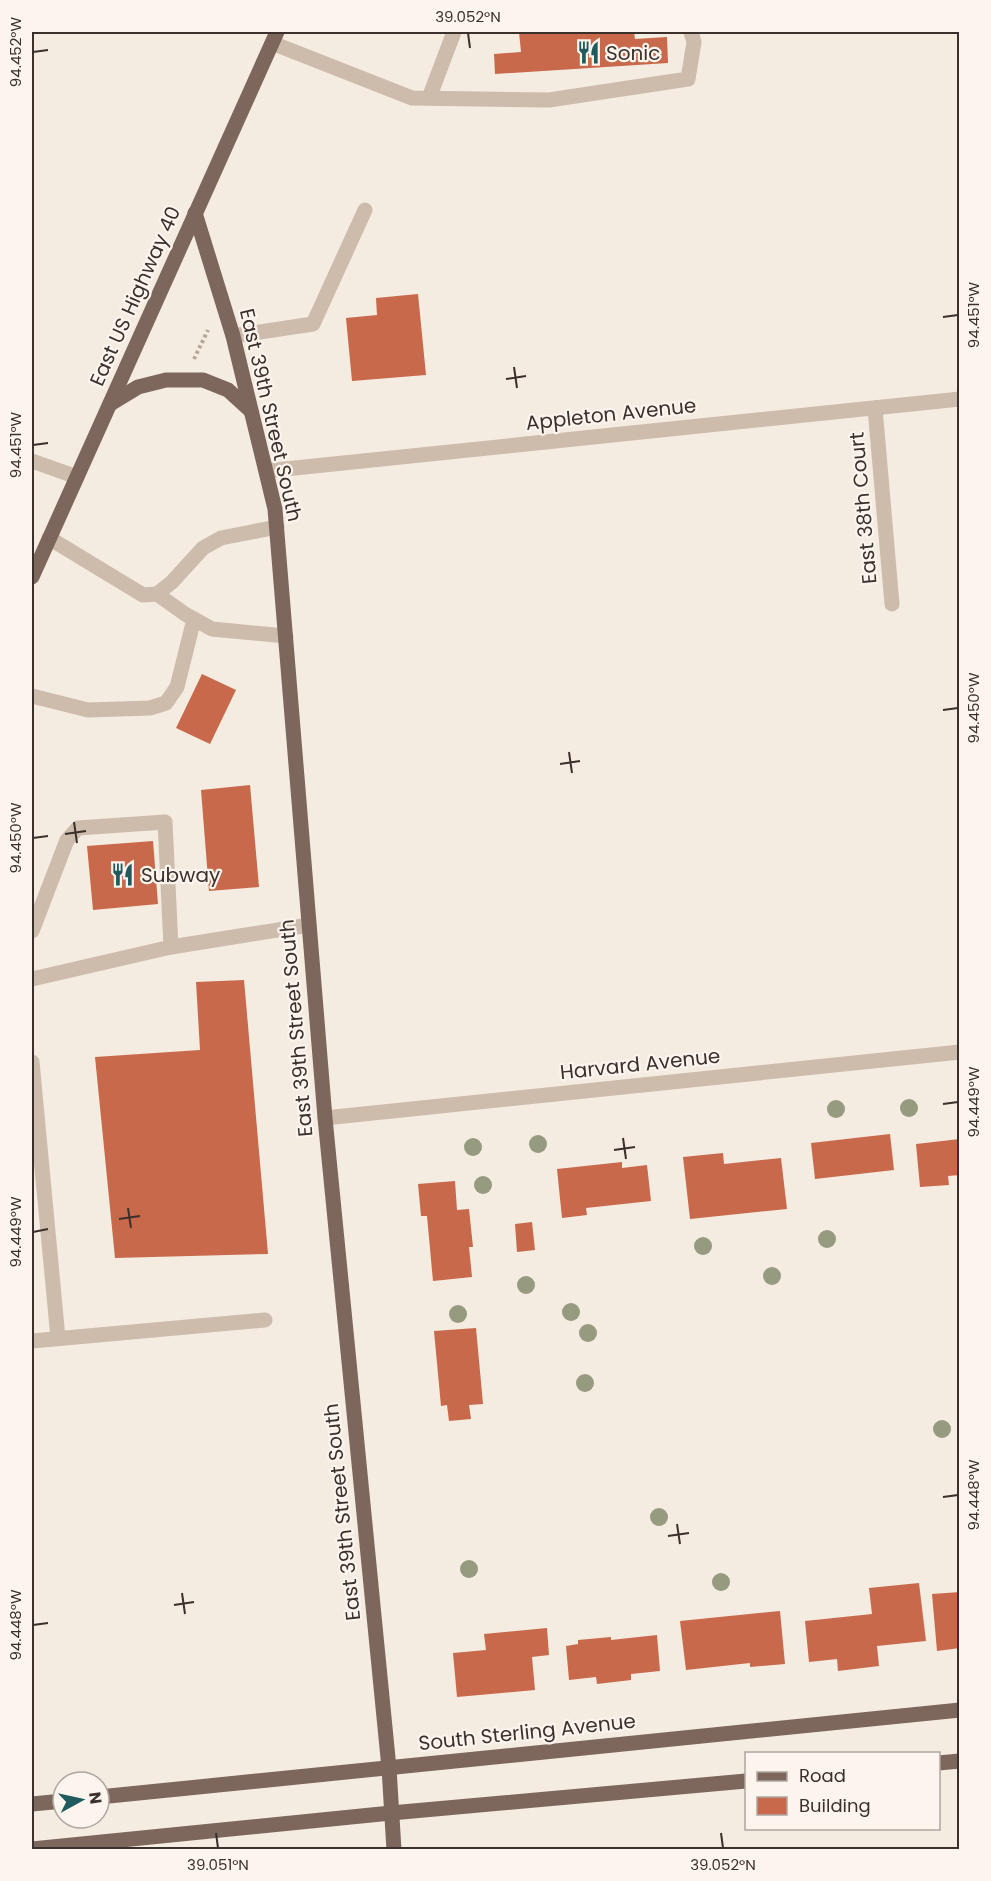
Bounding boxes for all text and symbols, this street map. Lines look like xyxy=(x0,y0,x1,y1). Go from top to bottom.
text: 39.052°N xyxy=(435,6,501,27)
text: 94.452°W xyxy=(5,16,26,87)
place label: Sonic xyxy=(606,39,660,67)
restaurant icon: Sonic xyxy=(575,40,601,66)
street label: East US Highway 40 xyxy=(83,202,187,390)
text: 94.451°W xyxy=(963,281,984,348)
street label: East 39th Street South xyxy=(233,306,309,524)
street label: Appleton Avenue xyxy=(524,391,698,437)
text: 94.451°W xyxy=(5,411,26,478)
street label: East 38th Court xyxy=(842,431,884,585)
text: 94.450°W xyxy=(963,672,984,744)
text: 94.450°W xyxy=(5,802,26,874)
place label: Subway xyxy=(141,861,220,889)
restaurant icon: Subway xyxy=(110,862,136,888)
street label: East 39th Street South xyxy=(273,918,319,1138)
street label: Harvard Avenue xyxy=(558,1042,722,1086)
text: 94.449°W xyxy=(963,1066,984,1138)
text: 94.449°W xyxy=(5,1196,26,1268)
street label: East 39th Street South xyxy=(317,1402,367,1622)
text: 94.448°W xyxy=(963,1459,984,1531)
text: 94.448°W xyxy=(5,1589,26,1661)
street label: South Sterling Avenue xyxy=(417,1707,637,1757)
legend xyxy=(745,1752,940,1830)
text: Road xyxy=(799,1763,846,1788)
north arrow xyxy=(51,1770,111,1830)
text: N xyxy=(83,1790,108,1806)
text: Building xyxy=(799,1793,871,1818)
text: 39.051°N xyxy=(187,1854,249,1875)
text: 39.052°N xyxy=(690,1854,756,1875)

